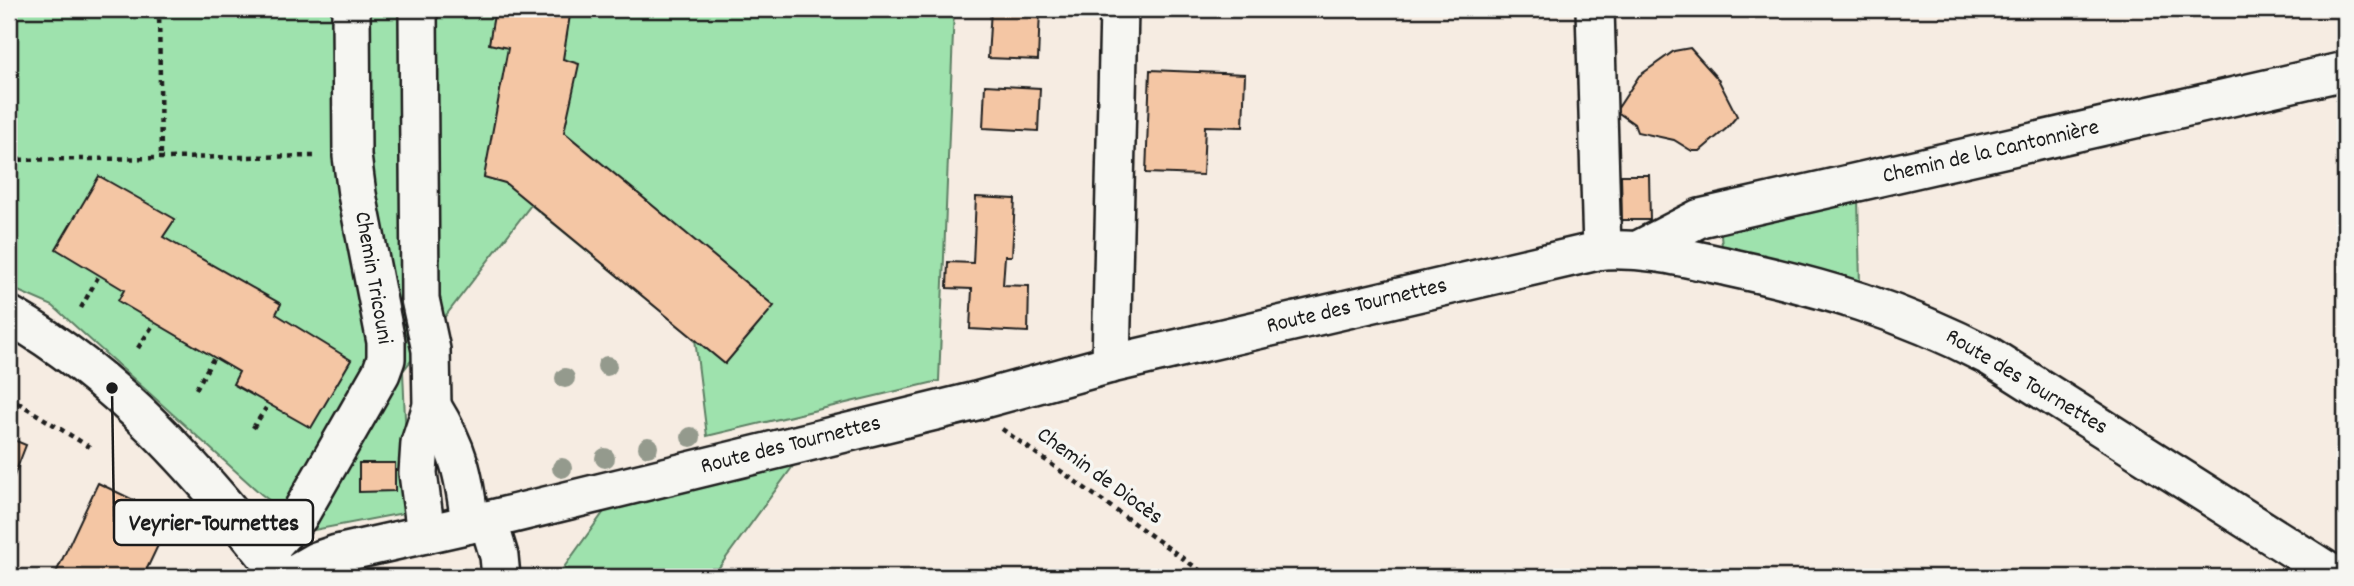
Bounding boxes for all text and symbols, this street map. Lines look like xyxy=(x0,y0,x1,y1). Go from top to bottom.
street label: Chemin de la Cantonnière xyxy=(1880,112,2102,194)
street label: Chemin Tricouni xyxy=(344,209,400,347)
street label: Route des Tournettes xyxy=(1263,270,1451,344)
street label: Route des Tournettes xyxy=(1938,321,2114,445)
street label: Route des Tournettes xyxy=(698,408,884,484)
street label: Chemin de Diocès xyxy=(1029,420,1169,534)
callout: Veyrier-Tournettes xyxy=(114,500,313,545)
text: Veyrier-Tournettes xyxy=(129,508,299,542)

